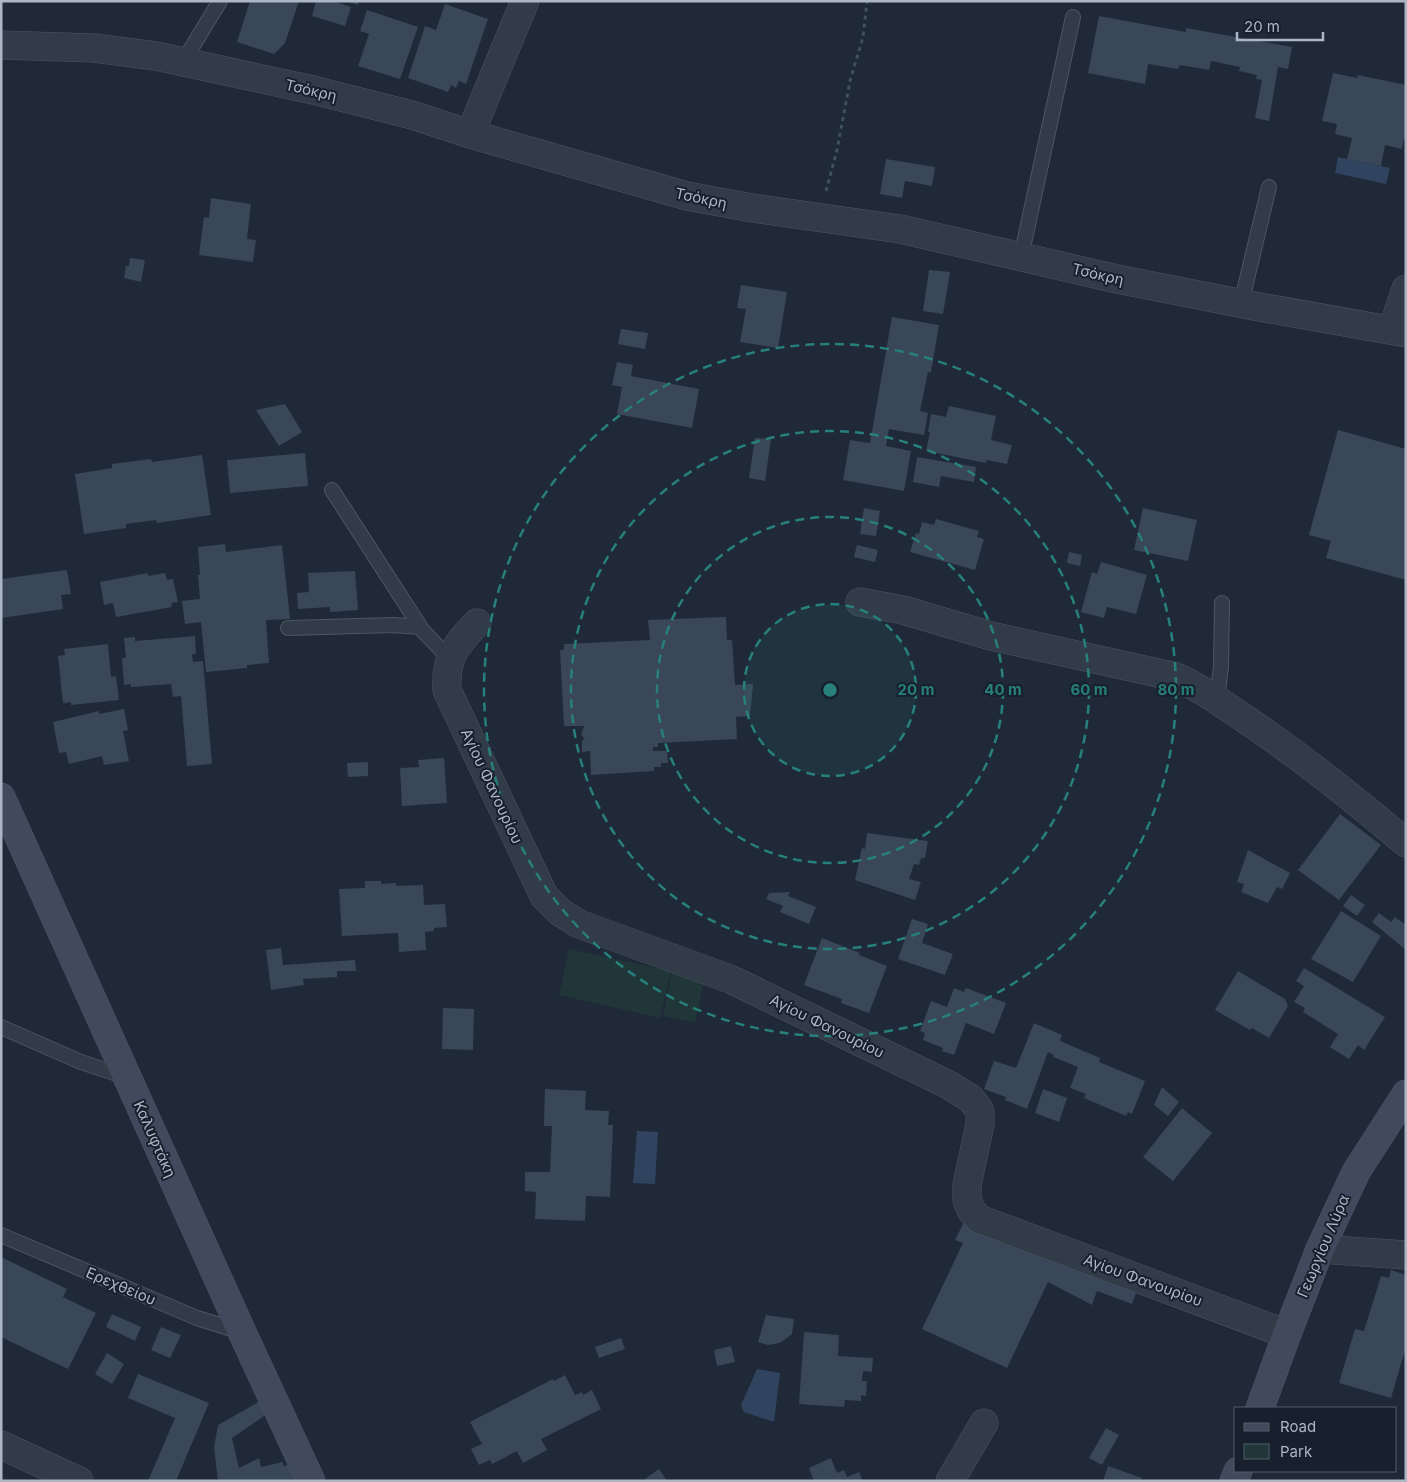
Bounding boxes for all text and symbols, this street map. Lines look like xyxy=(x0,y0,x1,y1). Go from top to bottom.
scale bar xyxy=(1237,10,1323,42)
text: 20 m xyxy=(1244,17,1280,36)
street label: Τσόκρη xyxy=(283,75,339,105)
street label: Τσόκρη xyxy=(673,183,729,213)
street label: Τσόκρη xyxy=(1070,259,1126,289)
text: 20 m xyxy=(898,680,934,699)
text: 40 m xyxy=(984,680,1022,699)
text: 60 m xyxy=(1070,680,1108,699)
text: 80 m xyxy=(1157,680,1195,699)
centre of rings xyxy=(821,681,839,699)
street label: Αγίου Φανουρίου xyxy=(457,725,527,847)
street label: Αγίου Φανουρίου xyxy=(767,990,887,1062)
street label: Καλυφτάκη xyxy=(130,1098,180,1180)
street label: Γεωργίου Λύρα xyxy=(1293,1192,1353,1300)
street label: Αγίου Φανουρίου xyxy=(1081,1250,1205,1310)
street label: Ερεχθείου xyxy=(83,1263,159,1309)
legend xyxy=(1234,1407,1397,1472)
text: Road xyxy=(1280,1417,1316,1436)
text: Park xyxy=(1280,1442,1313,1461)

